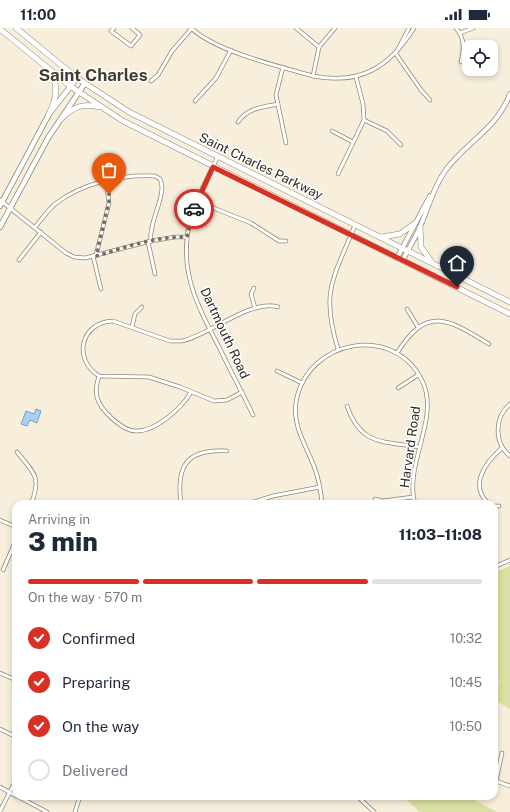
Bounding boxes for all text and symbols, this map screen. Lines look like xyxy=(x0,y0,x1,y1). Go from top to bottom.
text: 11:00 xyxy=(20,6,56,23)
map controls xyxy=(462,40,498,76)
button: locate xyxy=(462,40,498,76)
district label: Saint Charles xyxy=(38,65,148,85)
street label: Saint Charles Parkway xyxy=(197,130,325,203)
pin xyxy=(92,153,126,194)
icon: bag xyxy=(98,159,120,181)
courier xyxy=(174,189,214,229)
icon: car xyxy=(183,198,205,220)
pin xyxy=(440,246,474,287)
icon: home xyxy=(446,252,468,274)
street label: Dartmouth Road xyxy=(197,285,253,381)
street label: Harvard Road xyxy=(397,405,423,489)
text: Arriving in xyxy=(28,512,90,527)
text: 3 min xyxy=(28,526,98,557)
text: 11:03–11:08 xyxy=(399,526,482,543)
text: On the way · 570 m xyxy=(28,590,142,605)
icon: check xyxy=(28,627,50,649)
text: Confirmed xyxy=(62,630,135,647)
text: 10:32 xyxy=(450,631,482,646)
icon: check xyxy=(28,671,50,693)
text: Preparing xyxy=(62,674,131,691)
text: 10:45 xyxy=(450,675,482,690)
icon: check xyxy=(28,715,50,737)
text: On the way xyxy=(62,718,139,735)
text: 10:50 xyxy=(450,719,482,734)
text: Delivered xyxy=(62,762,128,779)

